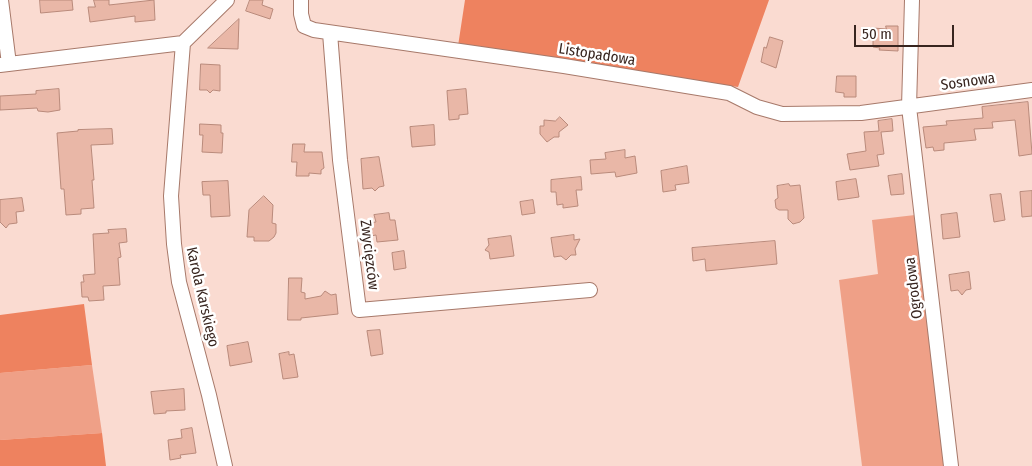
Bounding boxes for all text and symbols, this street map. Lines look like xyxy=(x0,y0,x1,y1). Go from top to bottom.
scale bar xyxy=(857,15,957,47)
text: 50 m xyxy=(862,25,892,43)
street label: Listopadowa xyxy=(557,40,637,70)
street label: Sosnowa xyxy=(940,69,996,95)
street label: Zwycięzców xyxy=(356,219,382,291)
street label: Karola Karskiego xyxy=(182,245,222,349)
street label: Ogrodowa xyxy=(901,256,927,320)

